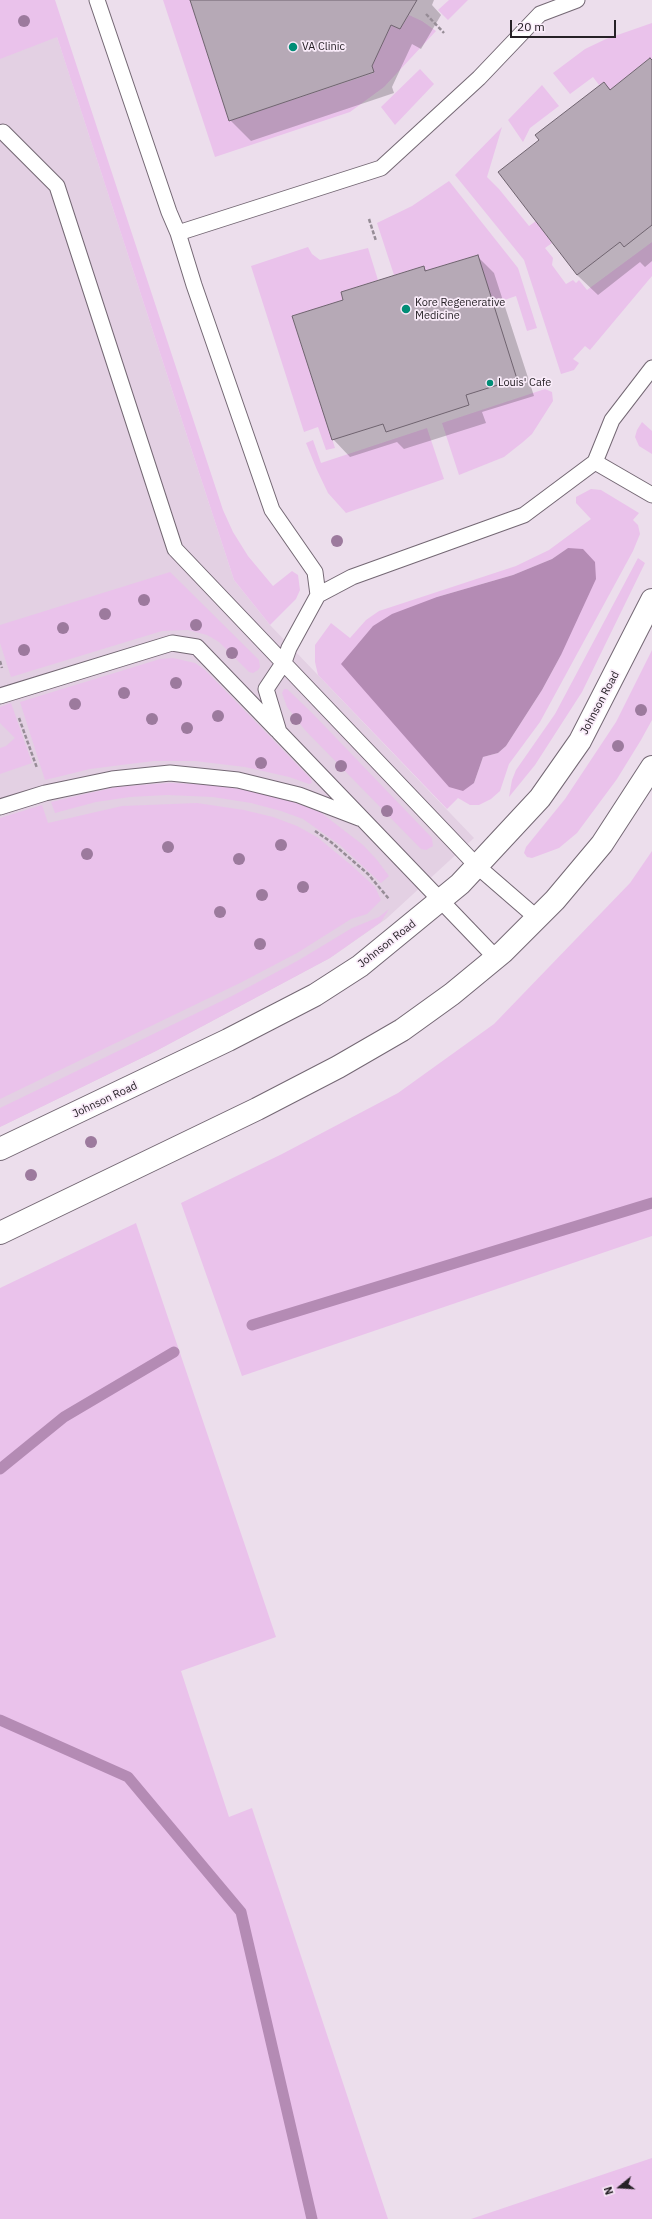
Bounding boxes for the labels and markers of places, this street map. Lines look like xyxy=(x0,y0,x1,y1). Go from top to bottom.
place label: VA Clinic xyxy=(302,40,345,54)
marker: VA Clinic xyxy=(287,41,299,53)
place label: Kore Regenerative Medicine xyxy=(415,296,505,322)
marker: Kore Regenerative Medicine xyxy=(400,303,412,315)
place label: Louis' Cafe xyxy=(498,376,551,390)
marker: Louis' Cafe xyxy=(485,378,495,388)

